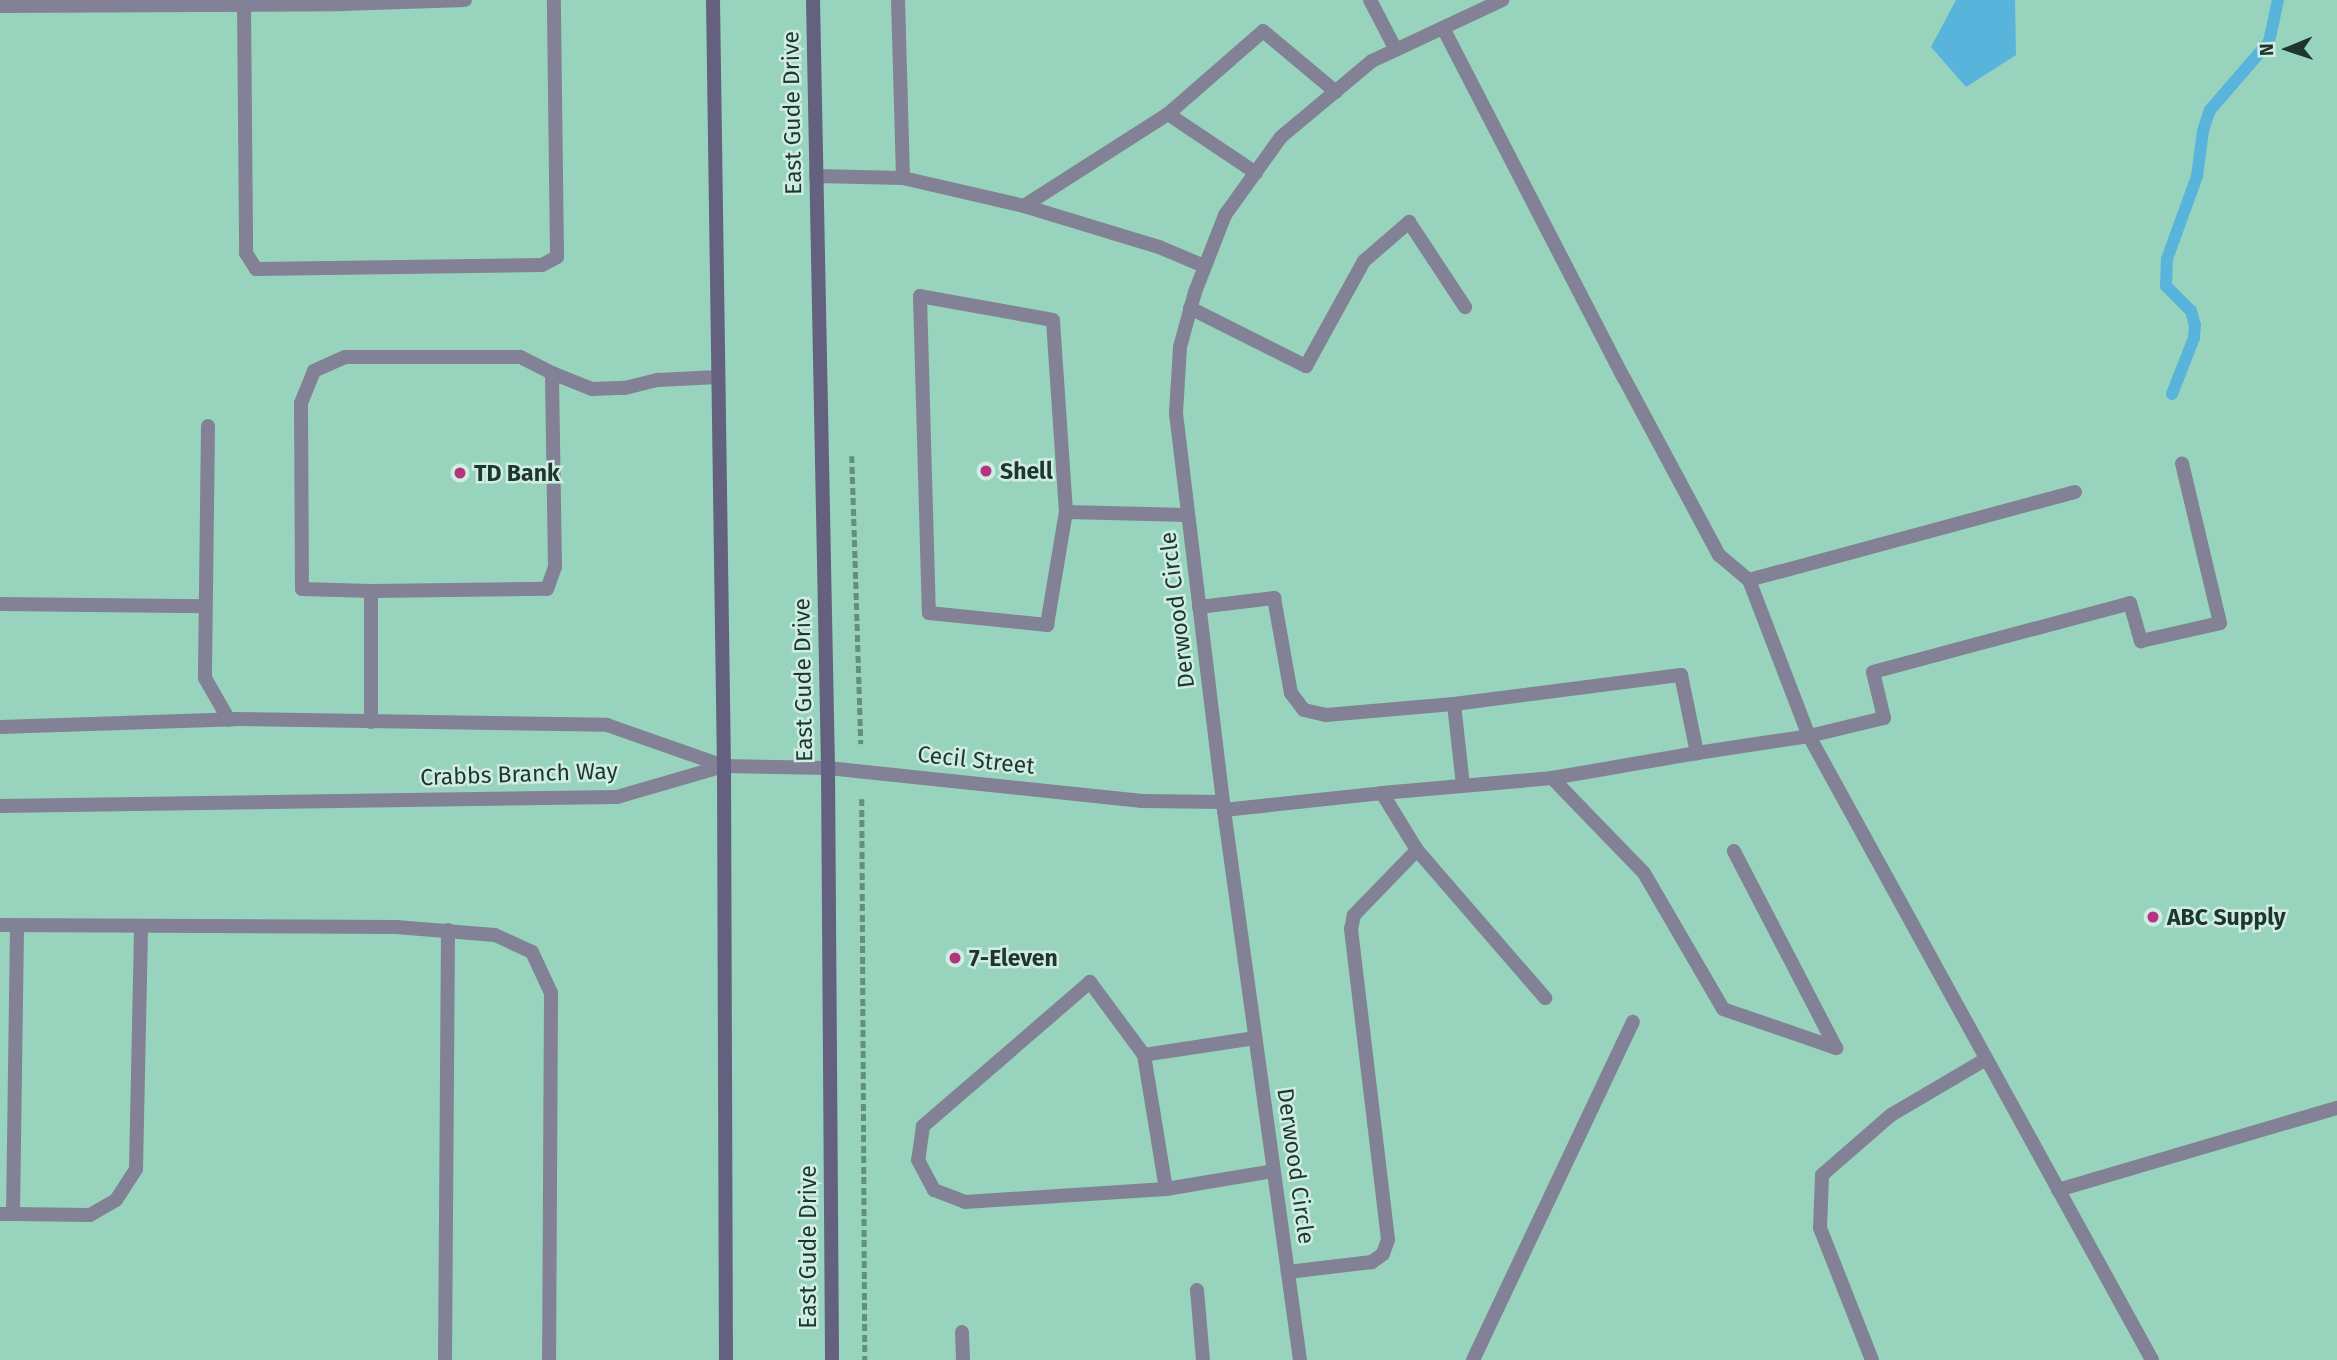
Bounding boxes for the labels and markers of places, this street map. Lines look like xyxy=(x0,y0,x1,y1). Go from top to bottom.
place label: Shell xyxy=(1000,457,1053,485)
place label: TD Bank xyxy=(474,459,560,487)
marker: Shell xyxy=(978,463,994,479)
marker: TD Bank xyxy=(452,465,468,481)
place label: ABC Supply xyxy=(2167,903,2286,931)
marker: ABC Supply xyxy=(2145,909,2161,925)
place label: 7-Eleven xyxy=(969,944,1058,972)
marker: 7-Eleven xyxy=(947,950,963,966)

